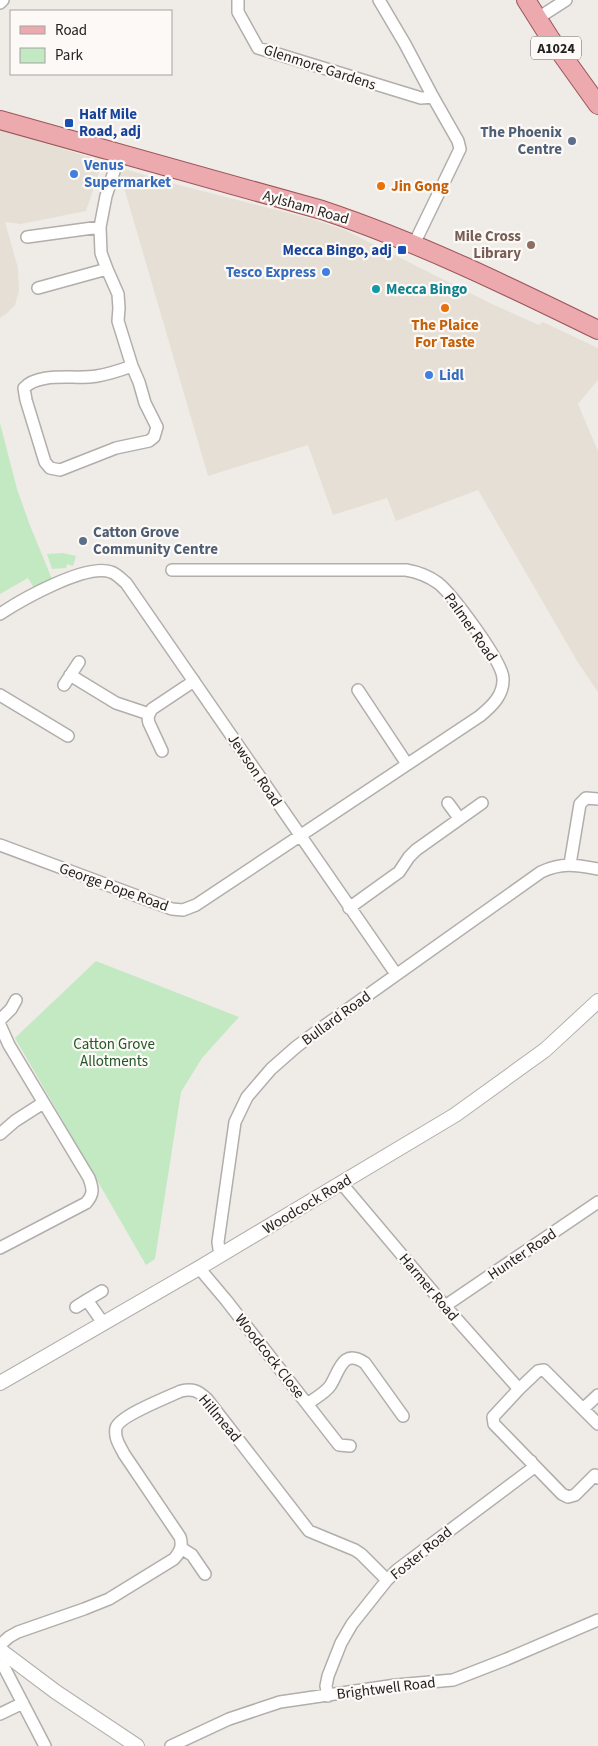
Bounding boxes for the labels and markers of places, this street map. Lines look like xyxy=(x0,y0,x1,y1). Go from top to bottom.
place label: Half Mile Road, adj xyxy=(79,104,141,142)
marker: Half Mile Road, adj xyxy=(63,117,75,129)
place label: The Phoenix Centre xyxy=(480,122,562,160)
marker: The Phoenix Centre xyxy=(566,135,578,147)
place label: Venus Supermarket xyxy=(83,155,171,193)
marker: Venus Supermarket xyxy=(68,168,80,180)
place label: Jin Gong xyxy=(391,176,449,197)
marker: Jin Gong xyxy=(375,180,387,192)
place label: Mile Cross Library xyxy=(454,226,521,264)
marker: Mile Cross Library xyxy=(525,239,537,251)
place label: Mecca Bingo, adj xyxy=(283,240,392,261)
marker: Mecca Bingo, adj xyxy=(396,244,408,256)
place label: Tesco Express xyxy=(226,262,316,283)
marker: Tesco Express xyxy=(320,266,332,278)
place label: Mecca Bingo xyxy=(386,279,467,300)
marker: Mecca Bingo xyxy=(370,283,382,295)
marker: The Plaice For Taste xyxy=(439,302,451,314)
place label: The Plaice For Taste xyxy=(411,315,479,353)
place label: Lidl xyxy=(439,365,465,386)
marker: Lidl xyxy=(423,369,435,381)
place label: Catton Grove Community Centre xyxy=(93,522,218,560)
marker: Catton Grove Community Centre xyxy=(77,535,89,547)

